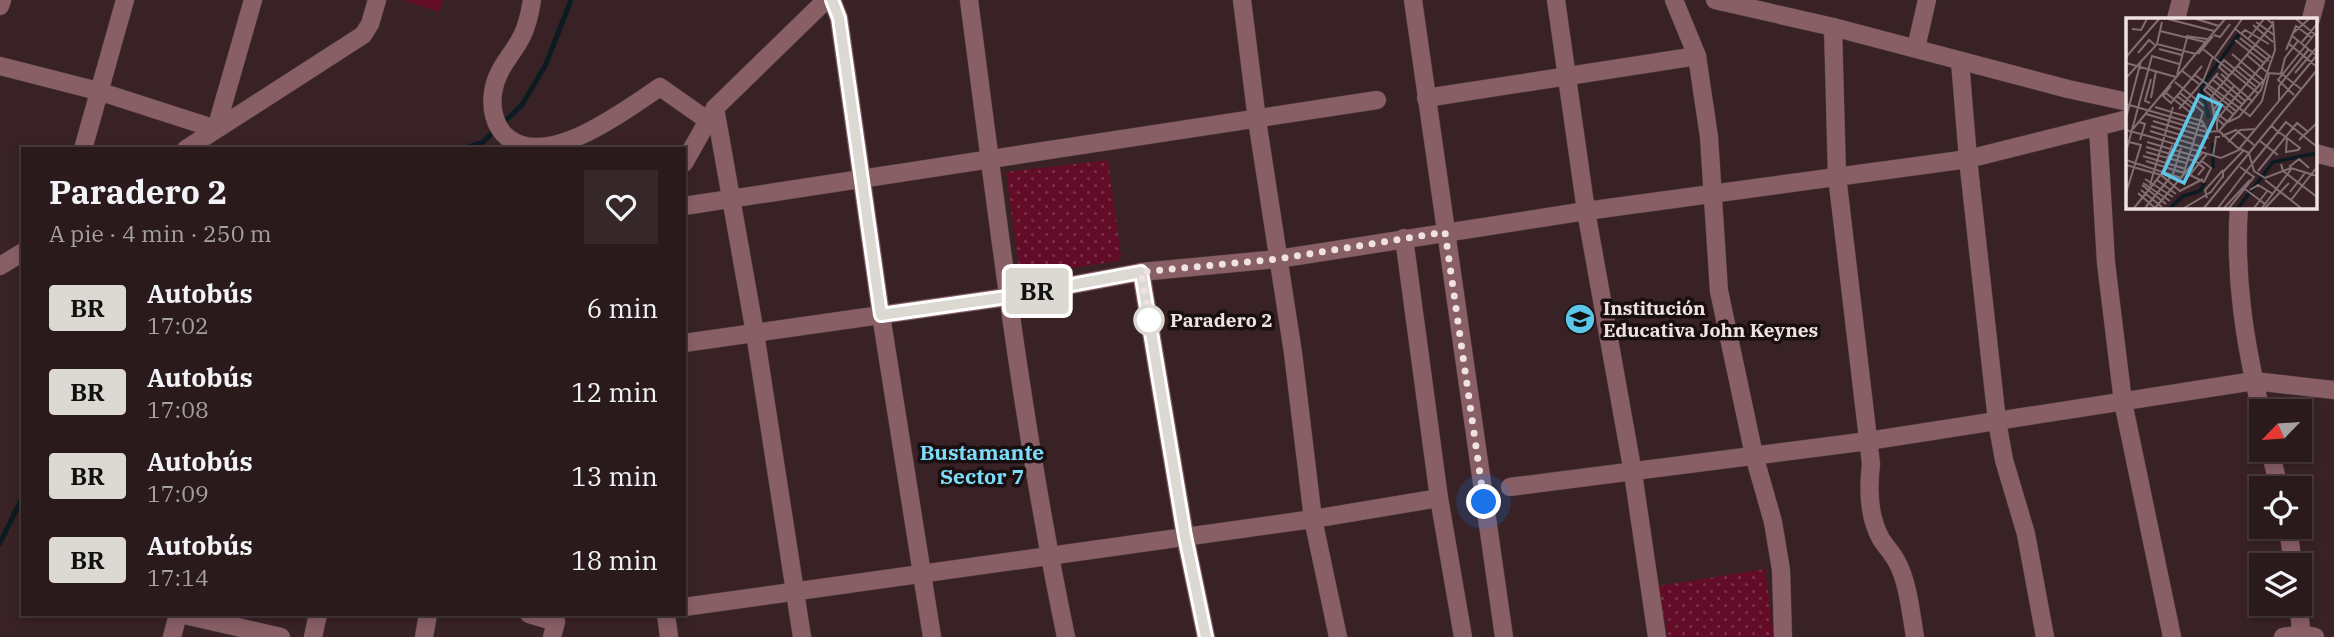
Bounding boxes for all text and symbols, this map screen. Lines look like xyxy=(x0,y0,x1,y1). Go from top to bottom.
inset map xyxy=(2126,18,2316,208)
text: Paradero 2 xyxy=(49,170,227,213)
button: heart xyxy=(584,170,658,244)
text: A pie · 4 min · 250 m xyxy=(49,218,272,248)
line badge: BR xyxy=(1006,268,1068,314)
text: BR xyxy=(1020,275,1054,307)
text: Autobús xyxy=(147,276,253,310)
text: 6 min xyxy=(587,291,658,325)
text: BR xyxy=(70,292,105,324)
place label: Institución Educativa John Keynes xyxy=(1603,296,1818,342)
school or university icon: Institución Educativa John Keynes xyxy=(1563,302,1597,336)
marker: Paradero 2 xyxy=(1134,305,1164,335)
place label: Paradero 2 xyxy=(1170,308,1273,332)
text: 17:02 xyxy=(147,310,209,340)
text: Autobús xyxy=(147,360,253,394)
text: 12 min xyxy=(571,375,658,409)
text: BR xyxy=(70,376,105,408)
text: 17:08 xyxy=(147,394,209,424)
north arrow xyxy=(2249,399,2312,462)
map controls xyxy=(2249,399,2312,616)
district label: Bustamante Sector 7 xyxy=(920,438,1044,490)
text: Autobús xyxy=(147,444,253,478)
text: 13 min xyxy=(571,459,658,493)
text: BR xyxy=(70,460,105,492)
button: locate xyxy=(2249,476,2312,539)
text: 17:09 xyxy=(147,478,209,508)
your location xyxy=(1466,484,1501,519)
text: Autobús xyxy=(147,528,253,562)
text: 18 min xyxy=(571,543,658,577)
text: BR xyxy=(70,544,105,576)
button: layers xyxy=(2249,553,2312,616)
text: 17:14 xyxy=(147,562,209,592)

